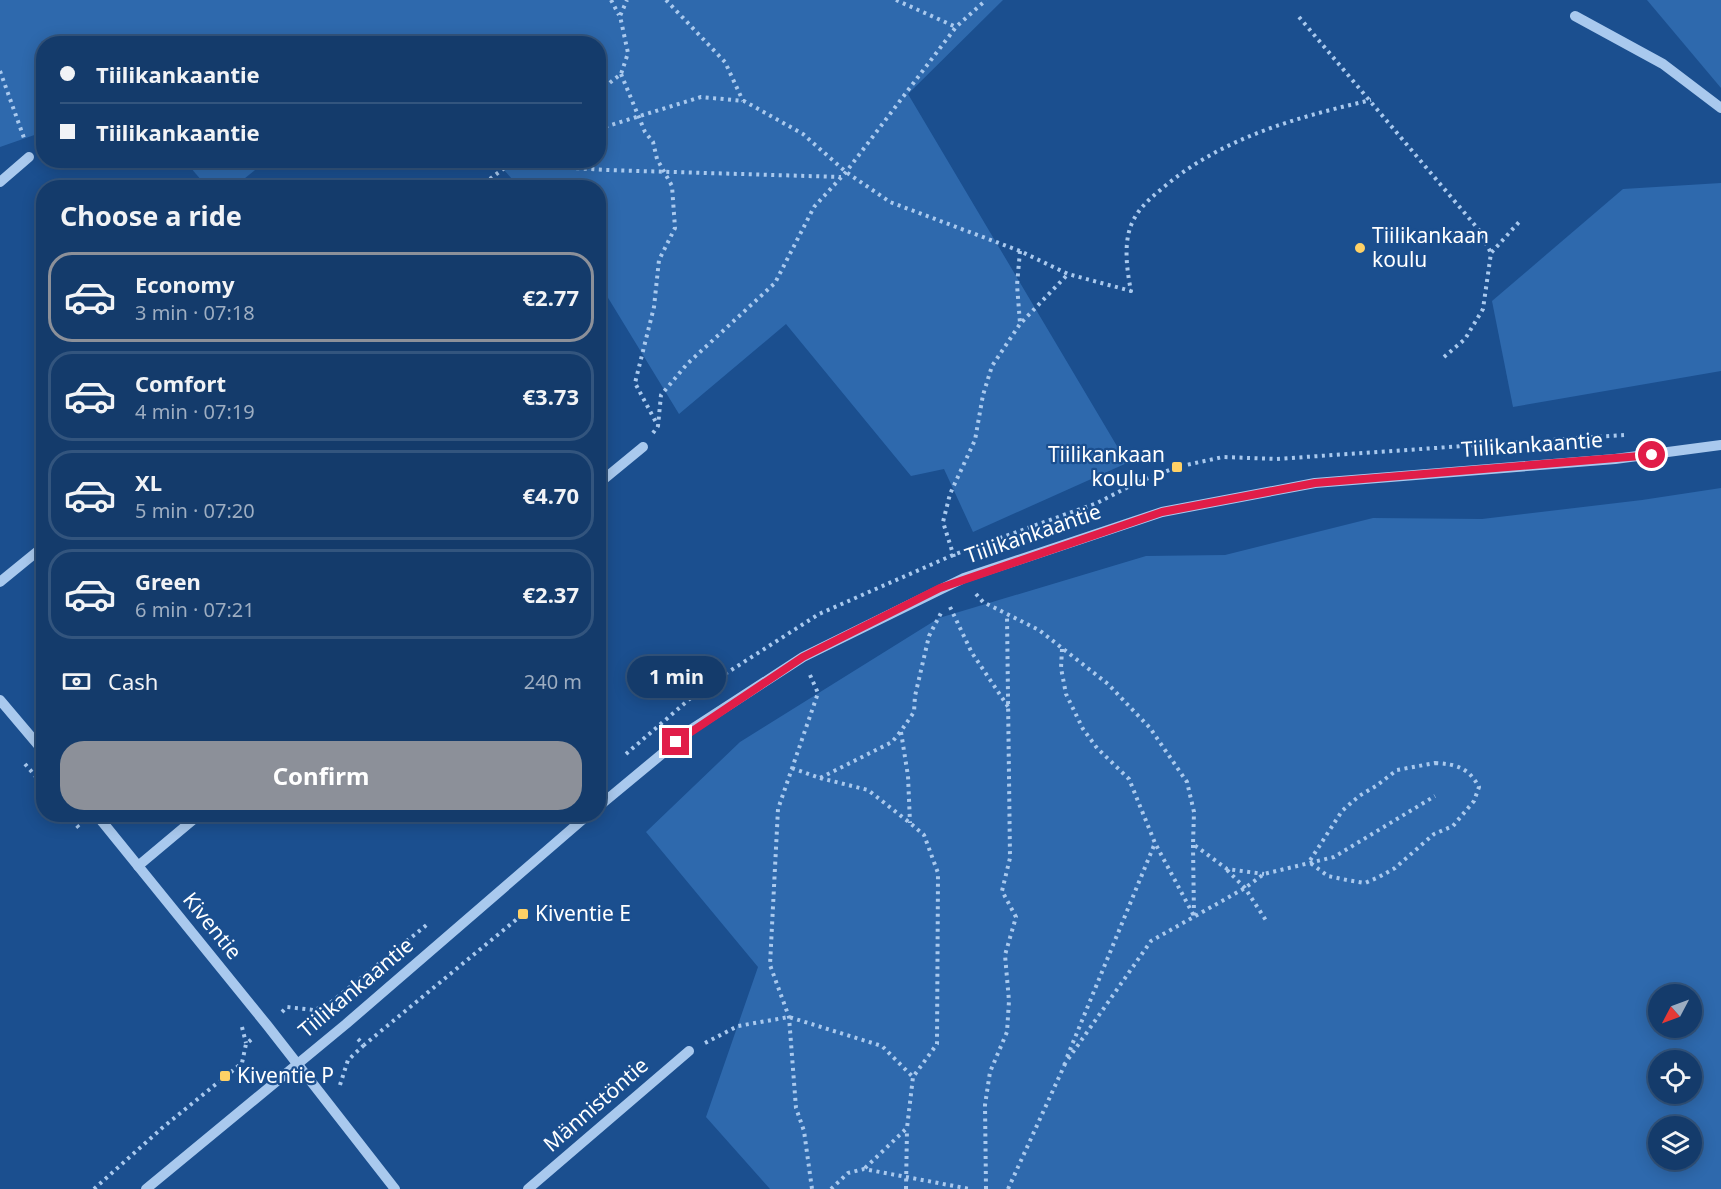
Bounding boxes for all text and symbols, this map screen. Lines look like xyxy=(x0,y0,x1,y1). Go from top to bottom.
text: Tiilikankaantie xyxy=(96,59,260,89)
text: Tiilikankaantie xyxy=(96,117,260,147)
text: Choose a ride xyxy=(60,197,242,234)
place label: Tiilikankaan koulu xyxy=(1372,221,1489,273)
marker: Tiilikankaan koulu xyxy=(1353,241,1367,255)
text: Economy xyxy=(135,269,234,299)
icon: car xyxy=(63,270,117,324)
text: €2.77 xyxy=(522,282,579,312)
text: 3 min · 07:18 xyxy=(135,299,255,326)
text: Comfort xyxy=(135,368,226,398)
icon: car xyxy=(63,369,117,423)
text: €3.73 xyxy=(522,381,579,411)
text: 4 min · 07:19 xyxy=(135,398,255,425)
street label: Tiilikankaantie xyxy=(1460,425,1604,463)
place label: Tiilikankaan koulu P xyxy=(1048,440,1165,492)
route start xyxy=(1638,441,1665,468)
marker: Tiilikankaan koulu P xyxy=(1170,460,1184,474)
text: XL xyxy=(135,467,162,497)
icon: car xyxy=(63,468,117,522)
text: €4.70 xyxy=(522,480,579,510)
text: 5 min · 07:20 xyxy=(135,497,255,524)
street label: Tiilikankaantie xyxy=(961,497,1104,569)
text: Green xyxy=(135,566,201,596)
icon: car xyxy=(63,567,117,621)
text: €2.37 xyxy=(522,579,579,609)
text: 6 min · 07:21 xyxy=(135,596,255,623)
callout: 1 min xyxy=(626,655,726,697)
text: 1 min xyxy=(649,663,704,690)
icon: cash xyxy=(60,665,93,698)
text: Cash xyxy=(108,666,158,696)
text: 240 m xyxy=(524,668,582,695)
route end xyxy=(662,728,689,755)
button: Confirm xyxy=(60,741,582,810)
street label: Kiventie xyxy=(177,886,248,965)
place label: Kiventie E xyxy=(535,899,631,927)
marker: Kiventie E xyxy=(516,907,530,921)
street label: Tiilikankaantie xyxy=(292,931,419,1044)
north arrow xyxy=(1648,984,1702,1038)
map controls xyxy=(1648,984,1702,1170)
button: locate xyxy=(1648,1050,1702,1104)
street label: Männistöntie xyxy=(537,1051,654,1158)
place label: Kiventie P xyxy=(237,1061,334,1089)
marker: Kiventie P xyxy=(218,1069,232,1083)
button: layers xyxy=(1648,1116,1702,1170)

